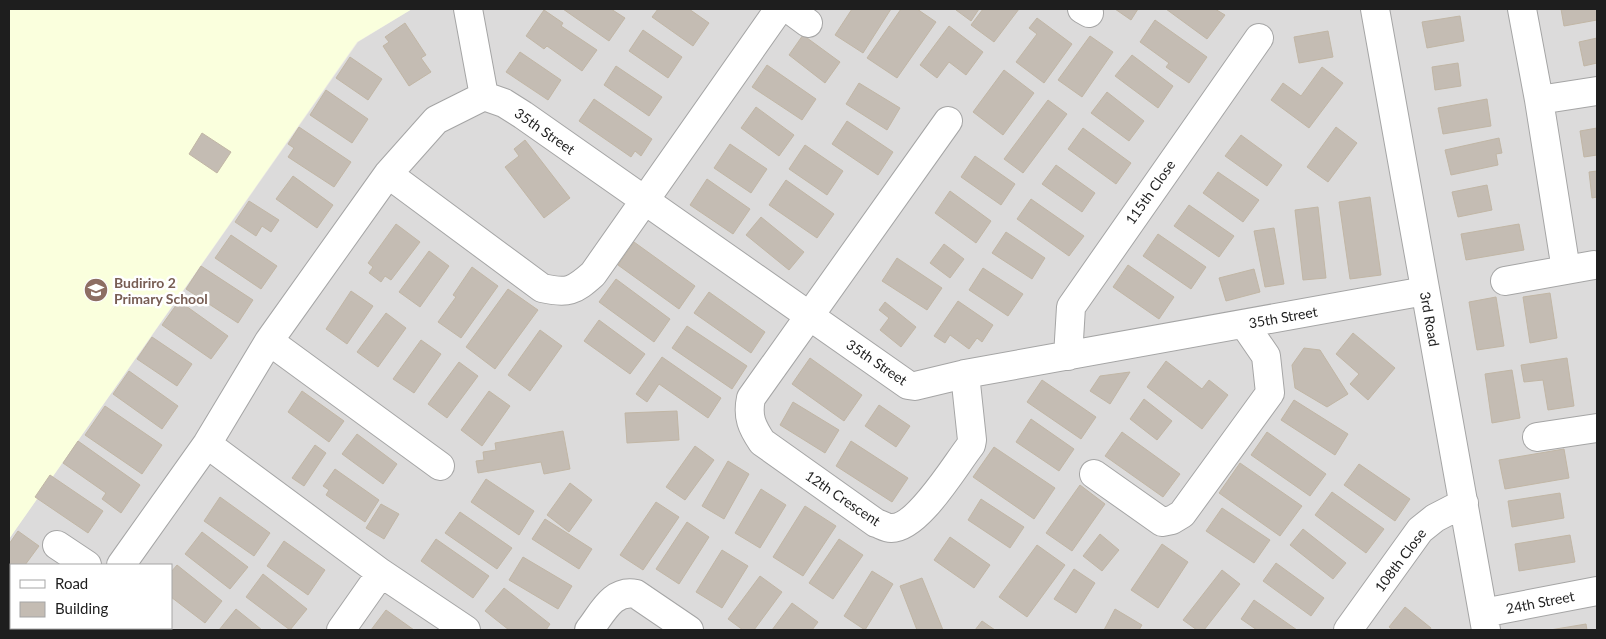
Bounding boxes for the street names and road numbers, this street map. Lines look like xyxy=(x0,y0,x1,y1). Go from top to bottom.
street label: 35th Street xyxy=(512,104,578,158)
street label: 115th Close xyxy=(1122,156,1178,228)
street label: 3rd Road xyxy=(1417,290,1443,348)
street label: 35th Street xyxy=(1247,303,1319,331)
street label: 35th Street xyxy=(843,336,911,388)
street label: 12th Crescent xyxy=(802,467,884,529)
street label: 108th Close xyxy=(1371,525,1429,595)
street label: 24th Street xyxy=(1504,587,1576,617)

